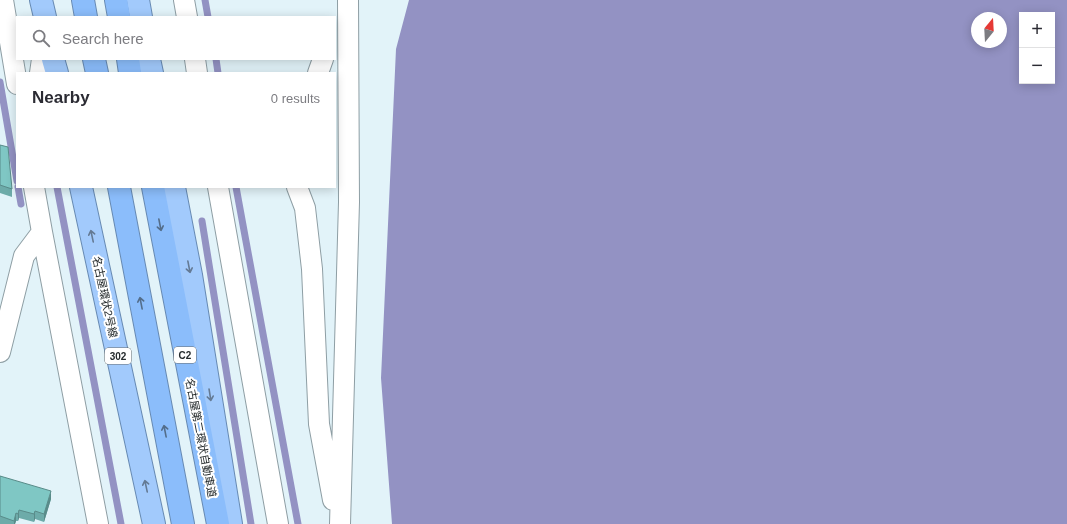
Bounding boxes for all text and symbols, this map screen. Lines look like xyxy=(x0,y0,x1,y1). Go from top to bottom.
north arrow xyxy=(971,12,1007,48)
map controls xyxy=(1019,12,1055,84)
button: + xyxy=(1019,12,1055,48)
search box xyxy=(16,16,336,60)
icon: search xyxy=(30,27,52,49)
text: Search here xyxy=(62,30,144,47)
button: − xyxy=(1019,48,1055,84)
text: Nearby xyxy=(32,88,90,107)
text: 0 results xyxy=(271,91,320,106)
one-way arrow xyxy=(156,218,164,231)
one-way arrow xyxy=(87,230,95,243)
street label: 名古屋環状2号線 xyxy=(90,255,120,339)
one-way arrow xyxy=(185,260,193,273)
one-way arrow xyxy=(136,297,144,310)
road number: C2 xyxy=(174,347,196,363)
road number: 302 xyxy=(105,348,131,364)
street label: 名古屋第二環状自動車道 xyxy=(184,377,218,499)
one-way arrow xyxy=(206,388,214,401)
one-way arrow xyxy=(161,425,169,438)
one-way arrow xyxy=(141,480,149,493)

